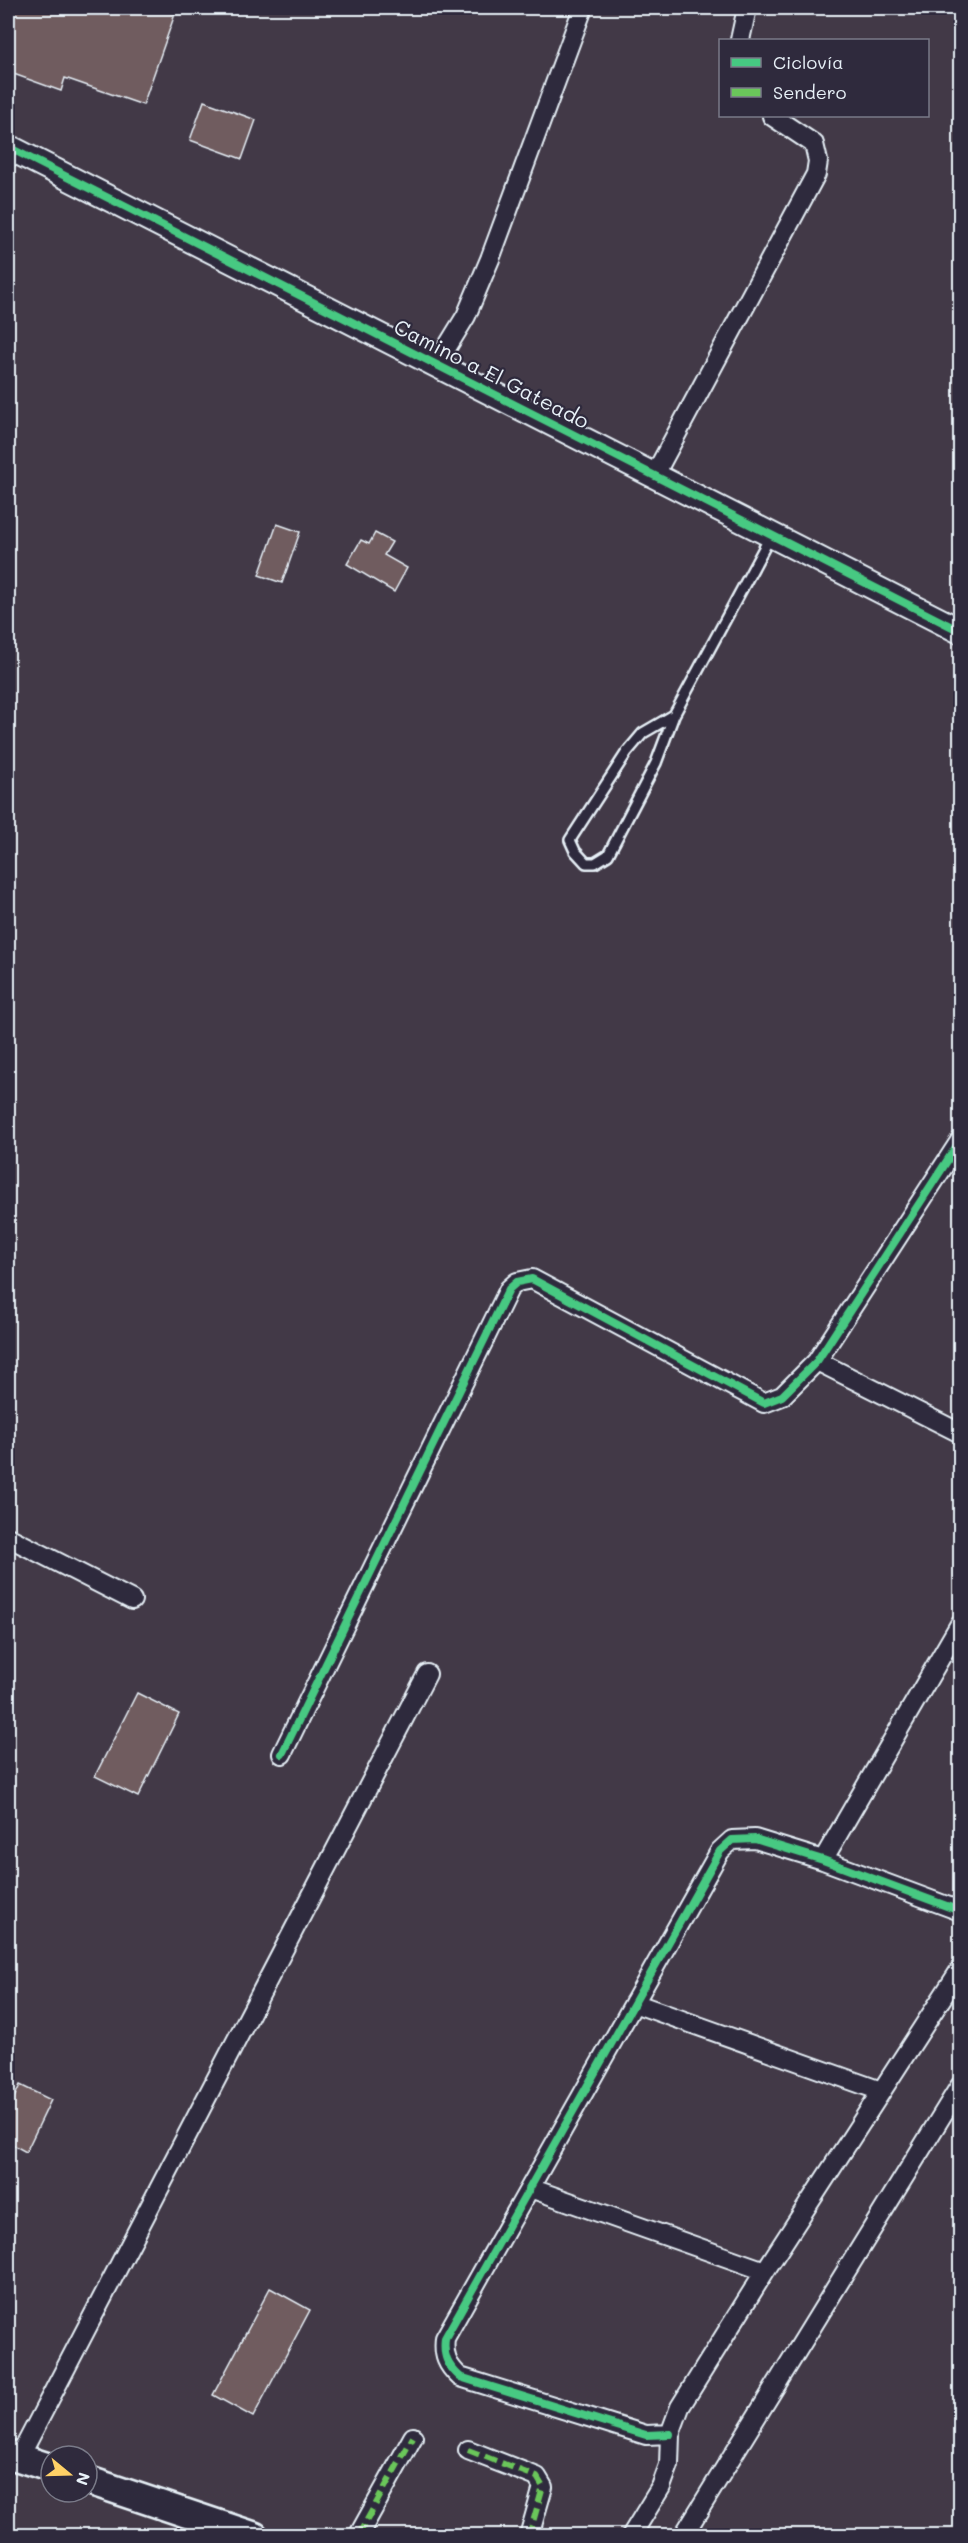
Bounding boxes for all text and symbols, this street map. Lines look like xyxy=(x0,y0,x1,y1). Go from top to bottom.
legend xyxy=(719,39,929,117)
text: Ciclovía xyxy=(773,50,844,74)
text: Sendero xyxy=(773,80,847,104)
street label: Camino a El Gateado xyxy=(390,312,594,434)
north arrow xyxy=(39,2444,99,2504)
text: N xyxy=(72,2470,96,2488)

